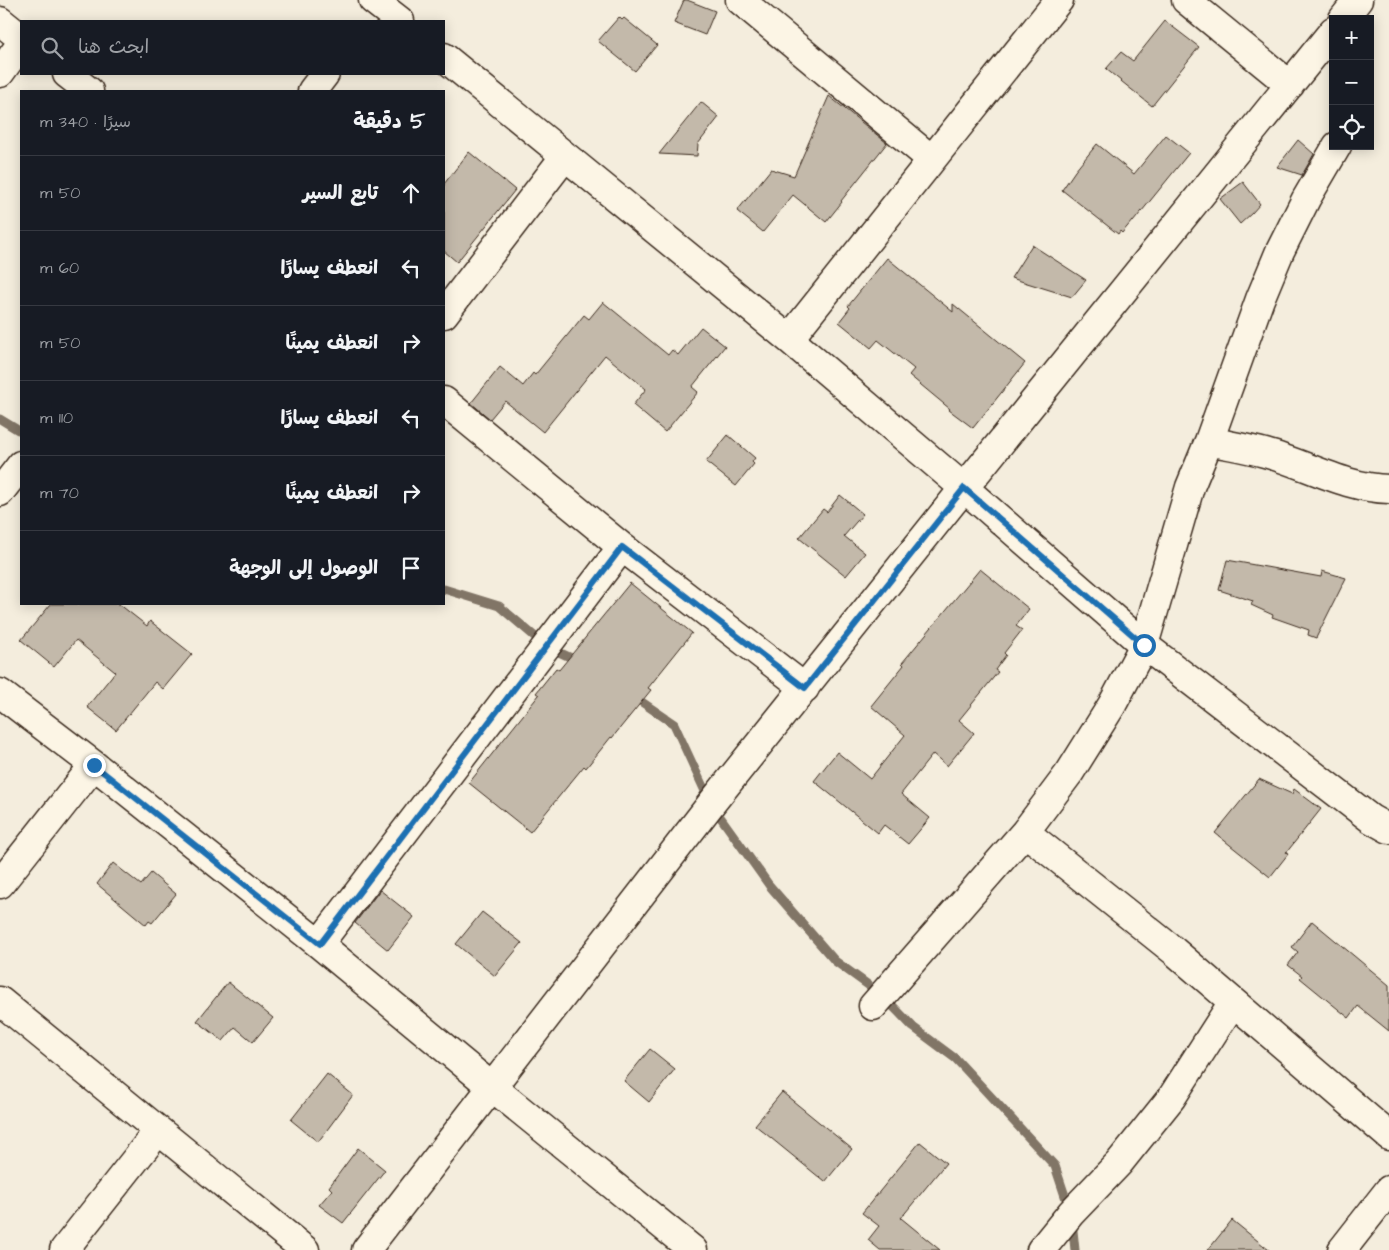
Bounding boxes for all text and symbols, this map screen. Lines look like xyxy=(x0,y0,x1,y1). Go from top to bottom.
map controls xyxy=(1329,15,1374,150)
button: + xyxy=(1329,15,1374,60)
search box xyxy=(20,20,445,75)
icon: search xyxy=(38,34,66,62)
text: ابحث هنا xyxy=(78,34,149,61)
button: − xyxy=(1329,60,1374,105)
button: locate xyxy=(1329,105,1374,150)
text: 5 دقيقة xyxy=(353,107,425,136)
text: سيرًا · 340 m xyxy=(40,111,131,133)
icon: ahead xyxy=(397,179,425,207)
text: تابع السير xyxy=(303,180,378,207)
text: 50 m xyxy=(40,182,80,204)
icon: left xyxy=(397,254,425,282)
text: انعطف يسارًا xyxy=(281,255,378,282)
text: 60 m xyxy=(40,257,79,279)
icon: right xyxy=(397,329,425,357)
text: انعطف يمينًا xyxy=(286,330,378,357)
text: 50 m xyxy=(40,332,80,354)
icon: left xyxy=(397,404,425,432)
text: انعطف يسارًا xyxy=(281,405,378,432)
text: 110 m xyxy=(40,407,73,429)
icon: right xyxy=(397,479,425,507)
text: انعطف يمينًا xyxy=(286,480,378,507)
text: 70 m xyxy=(40,482,79,504)
icon: arrive xyxy=(397,554,425,582)
text: الوصول إلى الوجهة xyxy=(229,555,378,582)
route start xyxy=(1133,634,1156,657)
route end xyxy=(83,754,106,777)

